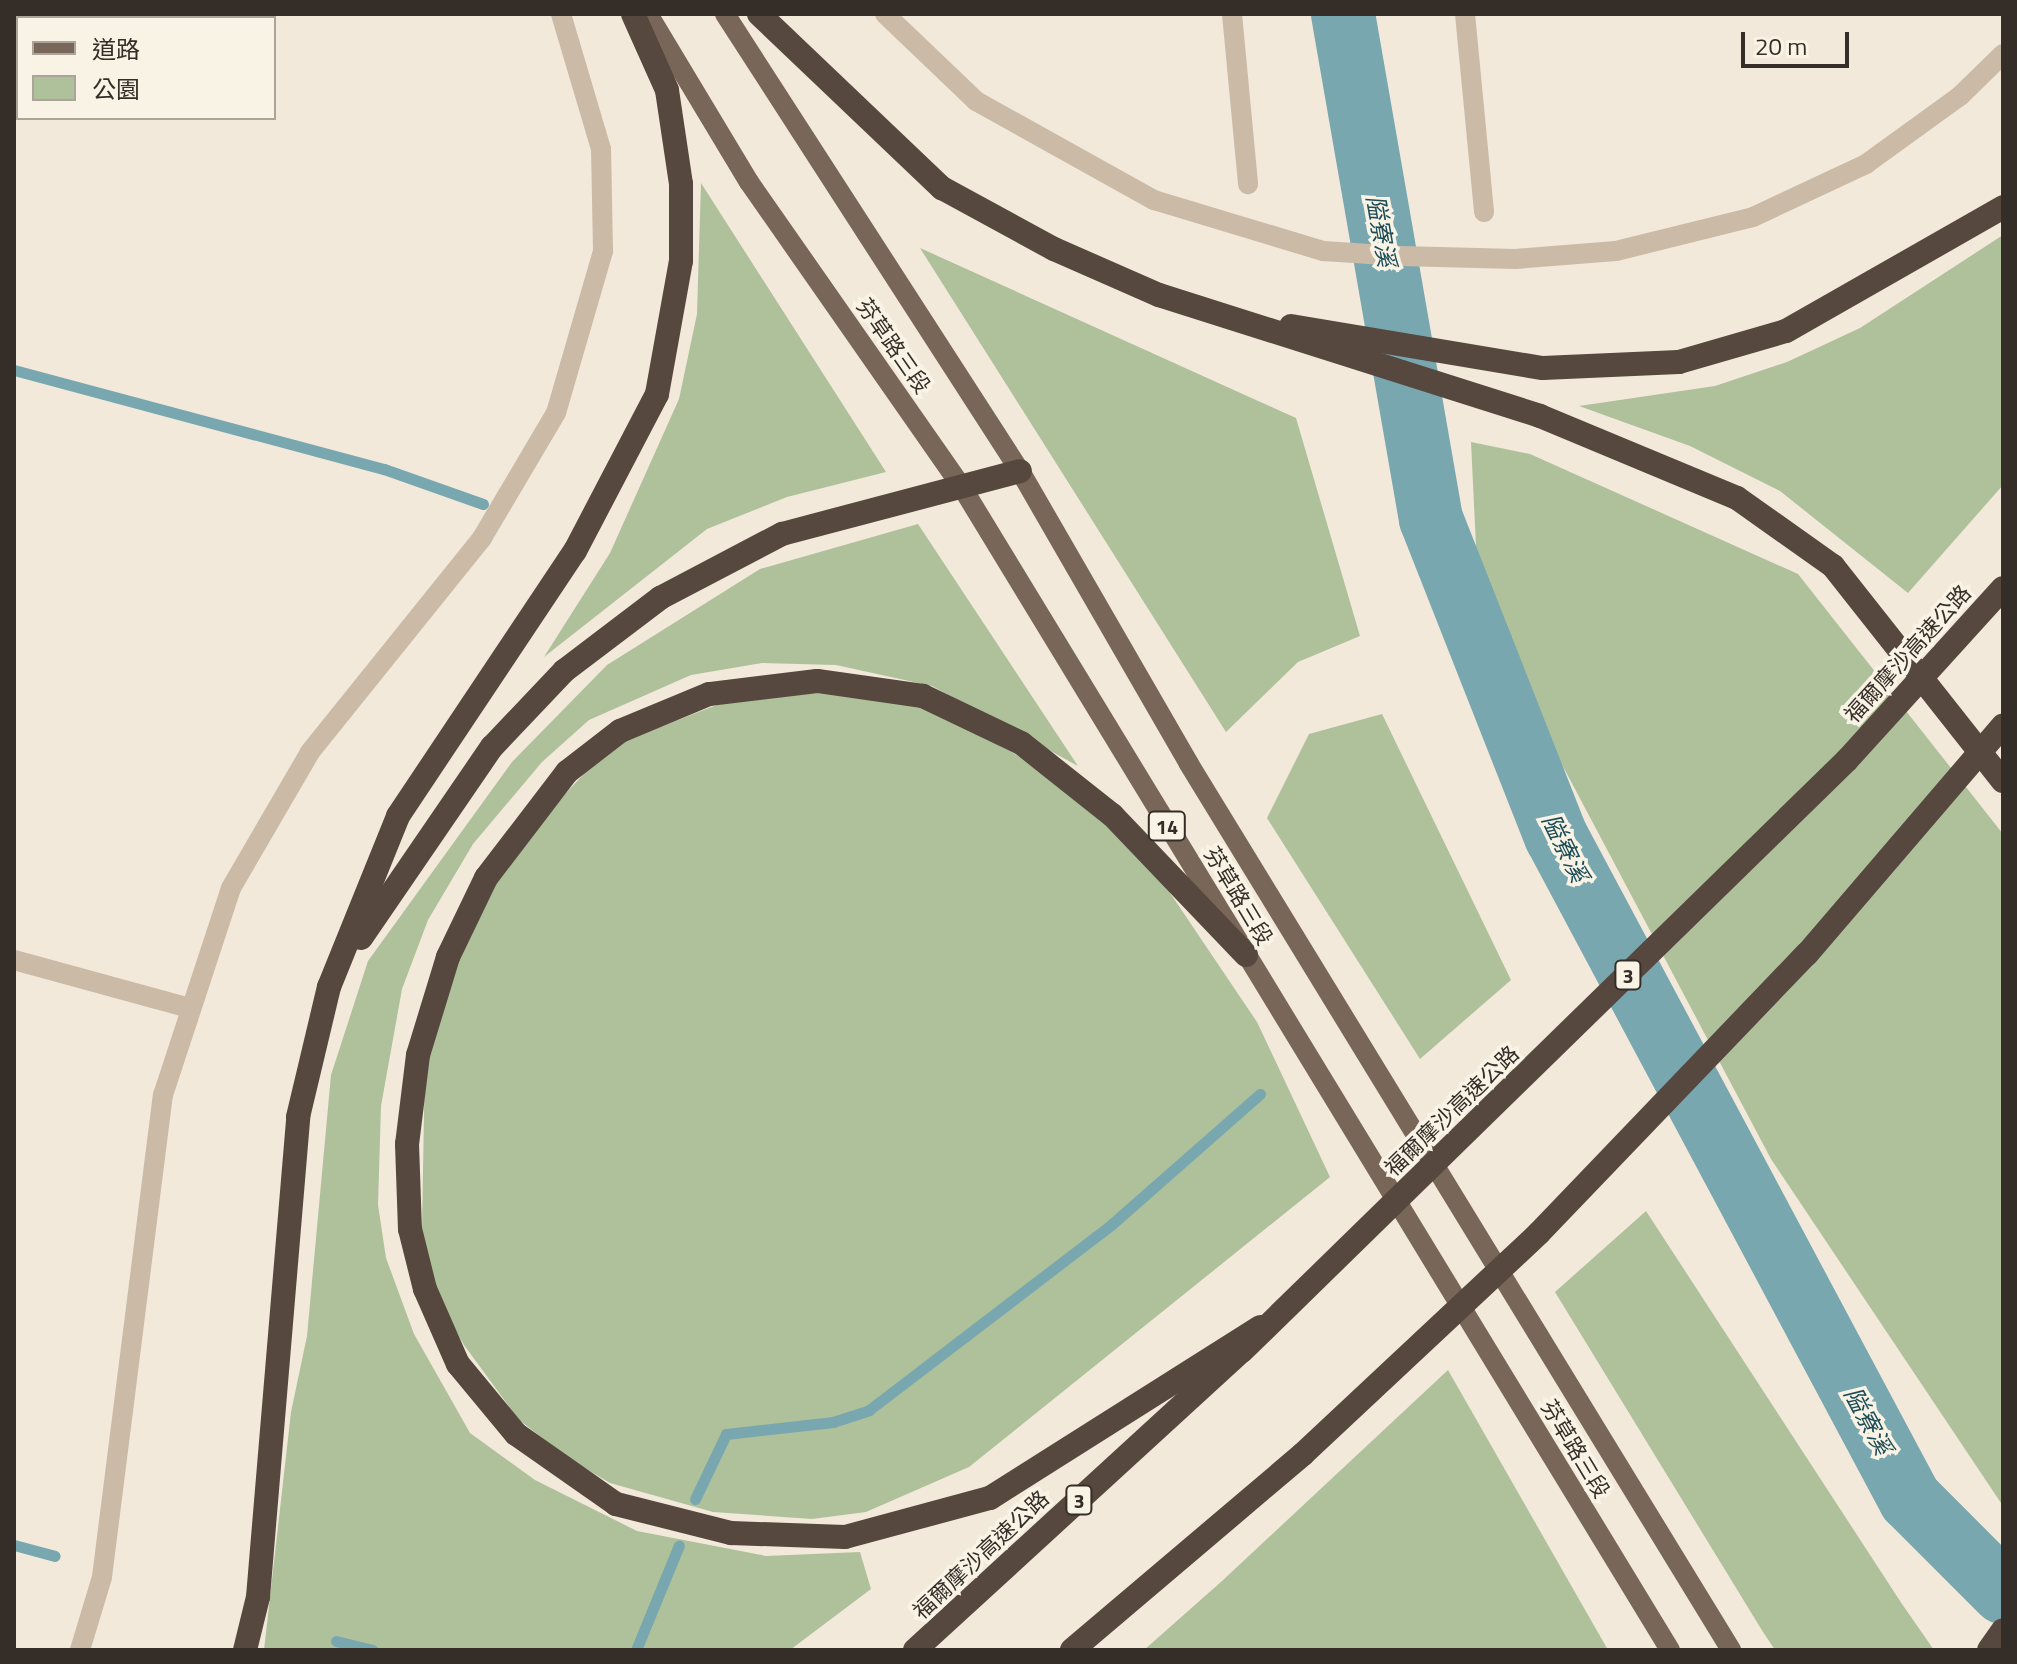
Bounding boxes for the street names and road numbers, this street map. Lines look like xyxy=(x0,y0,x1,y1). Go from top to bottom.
street label: 芬草路三段 xyxy=(851,293,935,399)
street label: 福爾摩沙高速公路 xyxy=(1839,580,1977,728)
road number: 14 xyxy=(1147,810,1187,842)
street label: 芬草路三段 xyxy=(1198,842,1278,950)
road number: 3 xyxy=(1614,959,1642,991)
street label: 福爾摩沙高速公路 xyxy=(1380,1040,1524,1182)
street label: 芬草路三段 xyxy=(1535,1395,1615,1503)
road number: 3 xyxy=(1065,1484,1093,1516)
street label: 福爾摩沙高速公路 xyxy=(908,1485,1054,1625)

